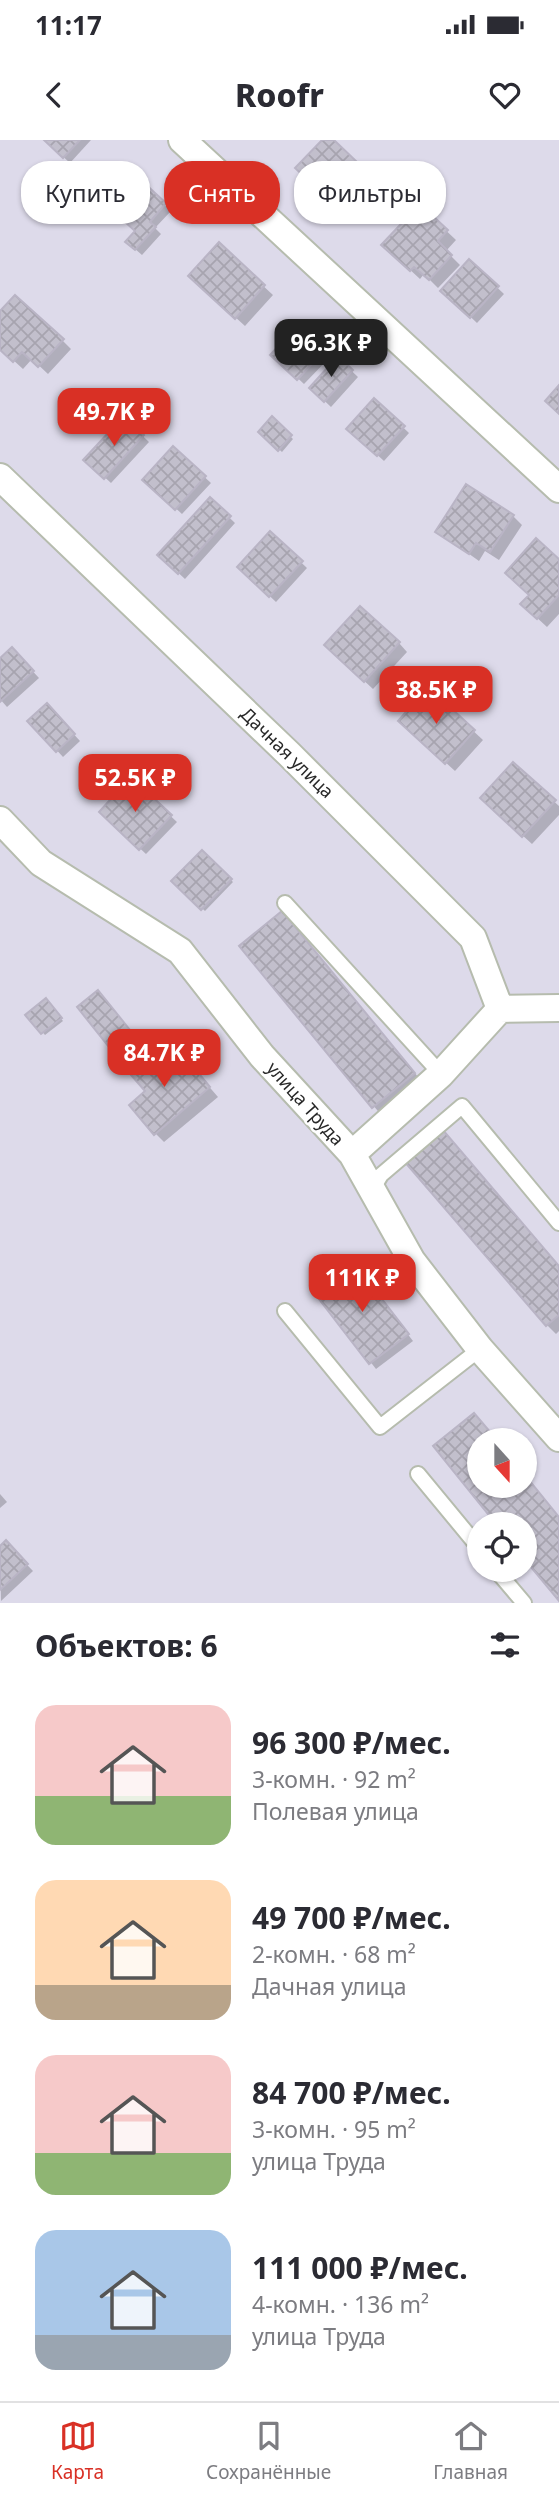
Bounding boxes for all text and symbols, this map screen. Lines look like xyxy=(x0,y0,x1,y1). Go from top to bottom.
text: 11:17 xyxy=(35,7,102,43)
text: Roofr xyxy=(235,73,324,116)
icon: back xyxy=(35,76,73,114)
icon: heart xyxy=(486,76,524,114)
chip: Купить xyxy=(21,161,150,224)
chip: Снять xyxy=(164,161,280,224)
chip: Фильтры xyxy=(294,161,446,224)
pin: 96.3K ₽ xyxy=(266,320,396,379)
text: 96.3K ₽ xyxy=(291,326,371,358)
pin: 49.7K ₽ xyxy=(49,388,179,448)
text: 49.7K ₽ xyxy=(74,395,154,427)
pin: 38.5K ₽ xyxy=(371,666,501,726)
text: 38.5K ₽ xyxy=(396,673,476,705)
street label: Дачная улица xyxy=(236,702,340,803)
pin: 52.5K ₽ xyxy=(70,754,200,814)
text: 52.5K ₽ xyxy=(95,761,175,793)
pin: 84.7K ₽ xyxy=(99,1030,229,1089)
text: 84.7K ₽ xyxy=(124,1036,204,1068)
street label: улица Труда xyxy=(262,1056,350,1150)
pin: 111K ₽ xyxy=(305,1254,419,1314)
text: 111K ₽ xyxy=(325,1261,399,1293)
north arrow xyxy=(467,1428,537,1498)
map controls xyxy=(467,1428,537,1582)
button: locate xyxy=(467,1512,537,1582)
text: Объектов: 6 xyxy=(35,1625,218,1666)
icon: filters xyxy=(486,1626,524,1664)
text: 96 300 ₽/мес. xyxy=(252,1722,451,1763)
icon: home xyxy=(91,1733,175,1817)
text: 3-комн. · 92 m² xyxy=(252,1763,416,1795)
text: Полевая улица xyxy=(252,1795,419,1827)
text: 49 700 ₽/мес. xyxy=(252,1897,451,1938)
icon: home xyxy=(91,1908,175,1992)
text: 2-комн. · 68 m² xyxy=(252,1938,416,1970)
text: Дачная улица xyxy=(252,1970,406,2002)
text: 84 700 ₽/мес. xyxy=(252,2072,451,2113)
icon: home xyxy=(91,2083,175,2167)
text: 3-комн. · 95 m² xyxy=(252,2113,416,2145)
text: улица Труда xyxy=(252,2145,386,2177)
text: 111 000 ₽/мес. xyxy=(252,2247,468,2288)
icon: home xyxy=(91,2258,175,2342)
text: 4-комн. · 136 m² xyxy=(252,2288,429,2320)
text: улица Труда xyxy=(252,2320,386,2352)
tab: Карта xyxy=(51,2417,104,2485)
tab: Сохранённые xyxy=(206,2417,331,2485)
tab: Главная xyxy=(433,2417,508,2485)

